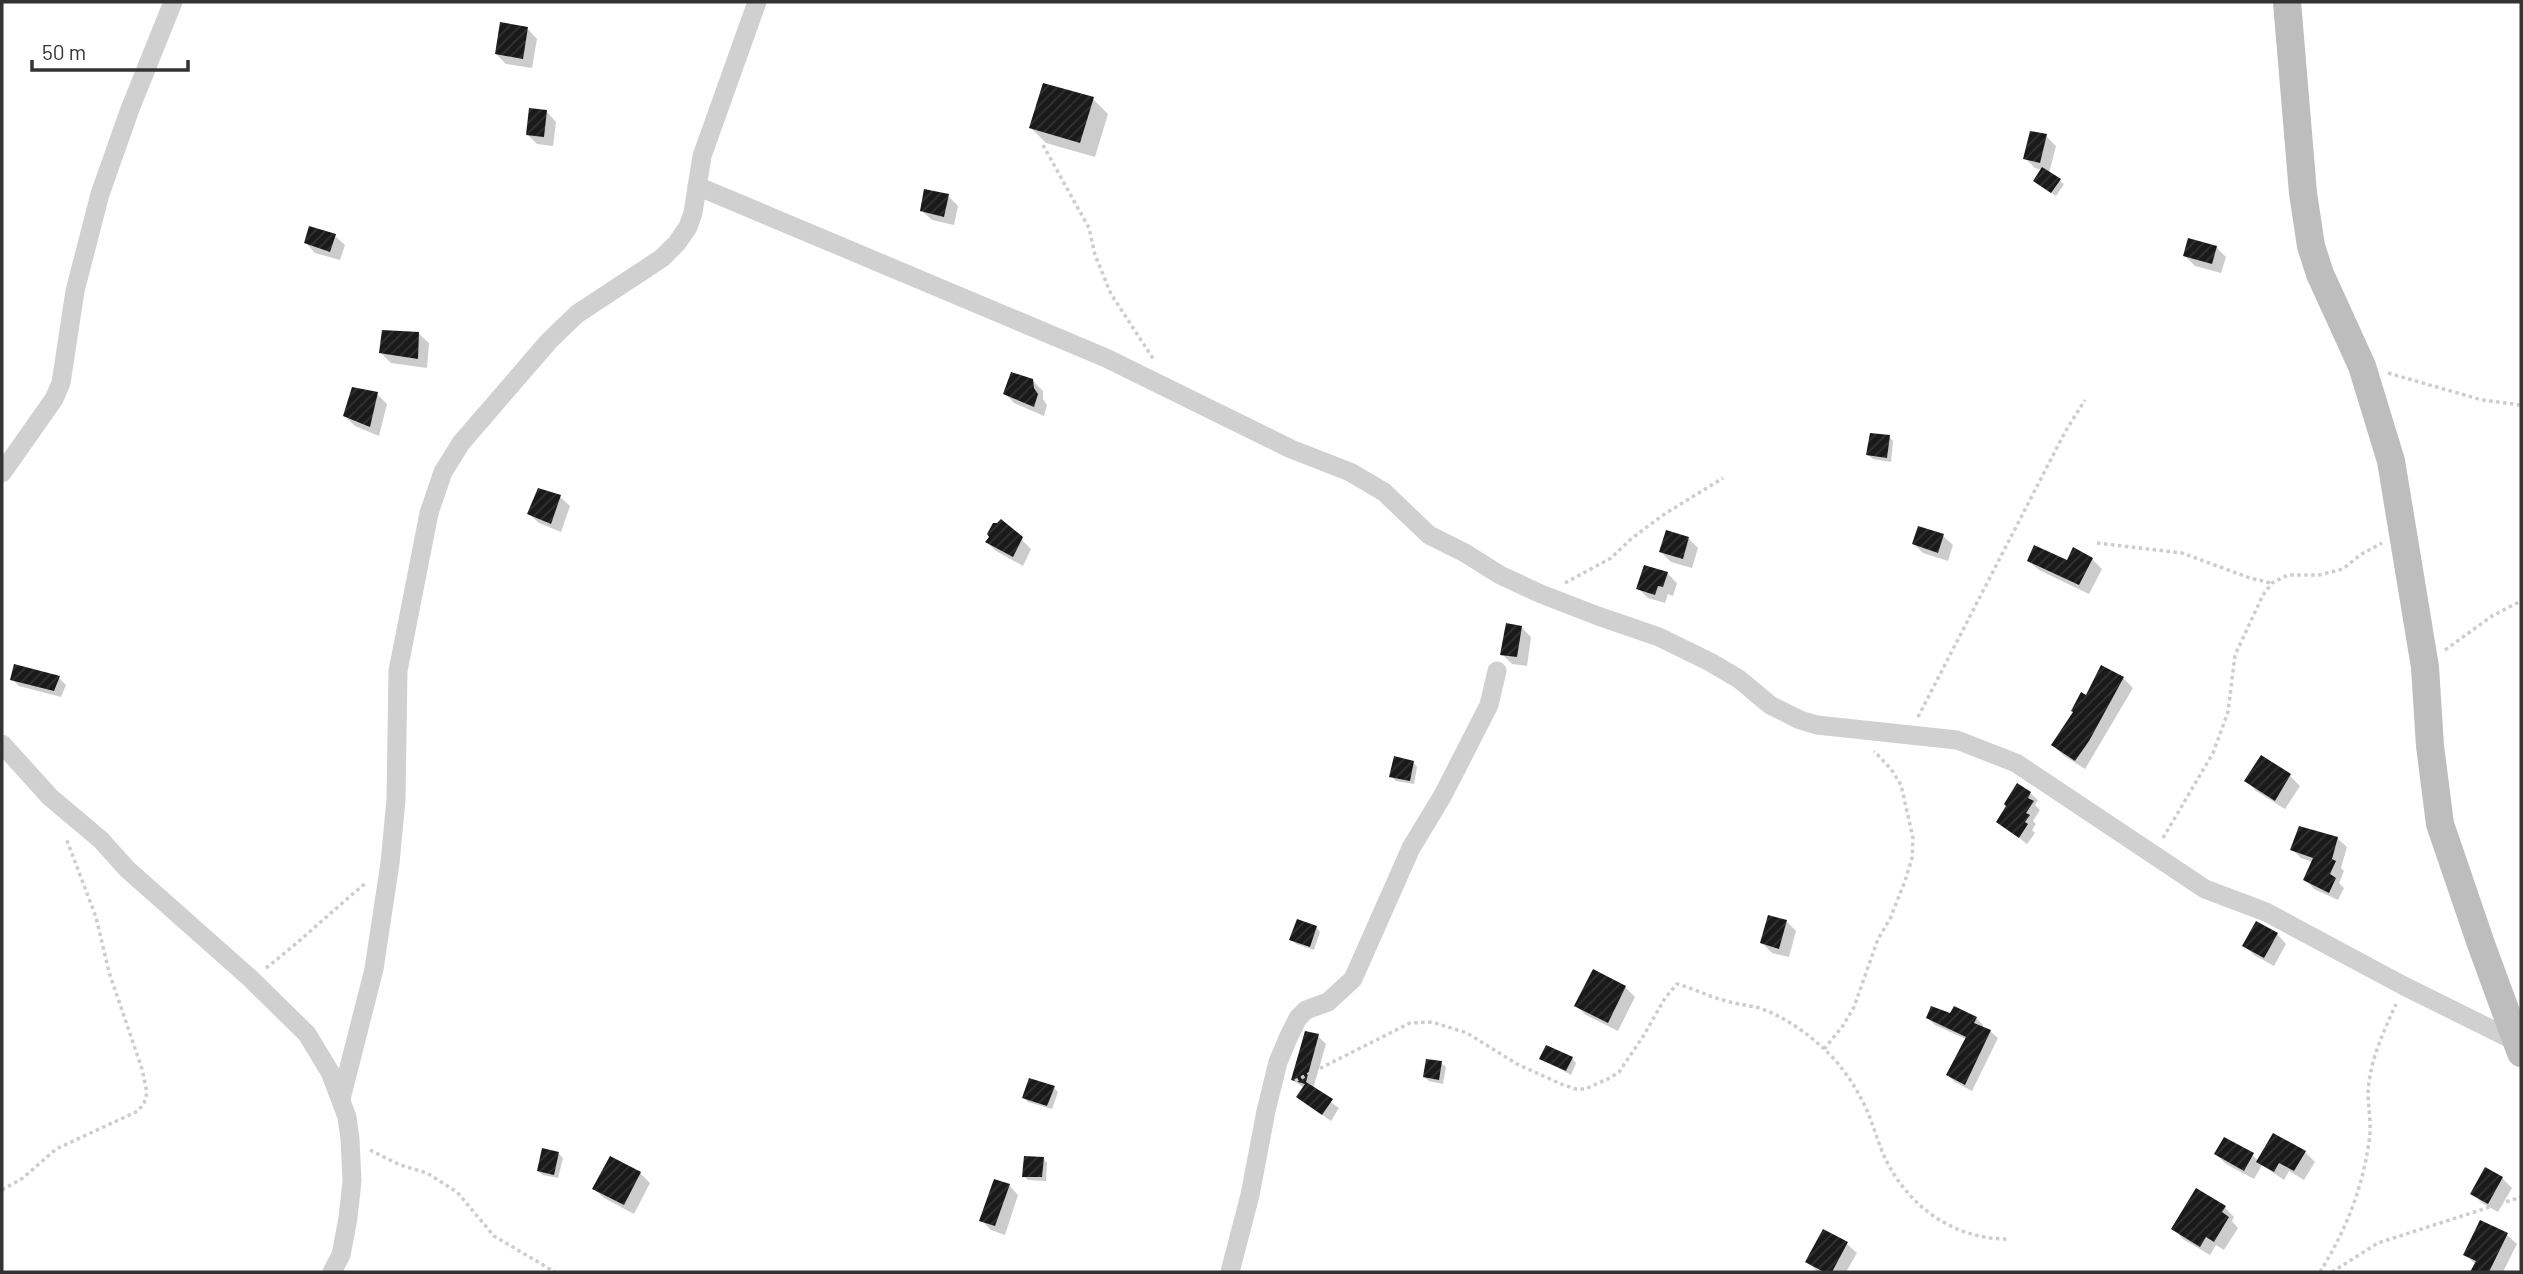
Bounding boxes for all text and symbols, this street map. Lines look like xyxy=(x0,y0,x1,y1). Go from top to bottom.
scale bar xyxy=(32,28,187,72)
text: 50 m xyxy=(42,39,86,64)

